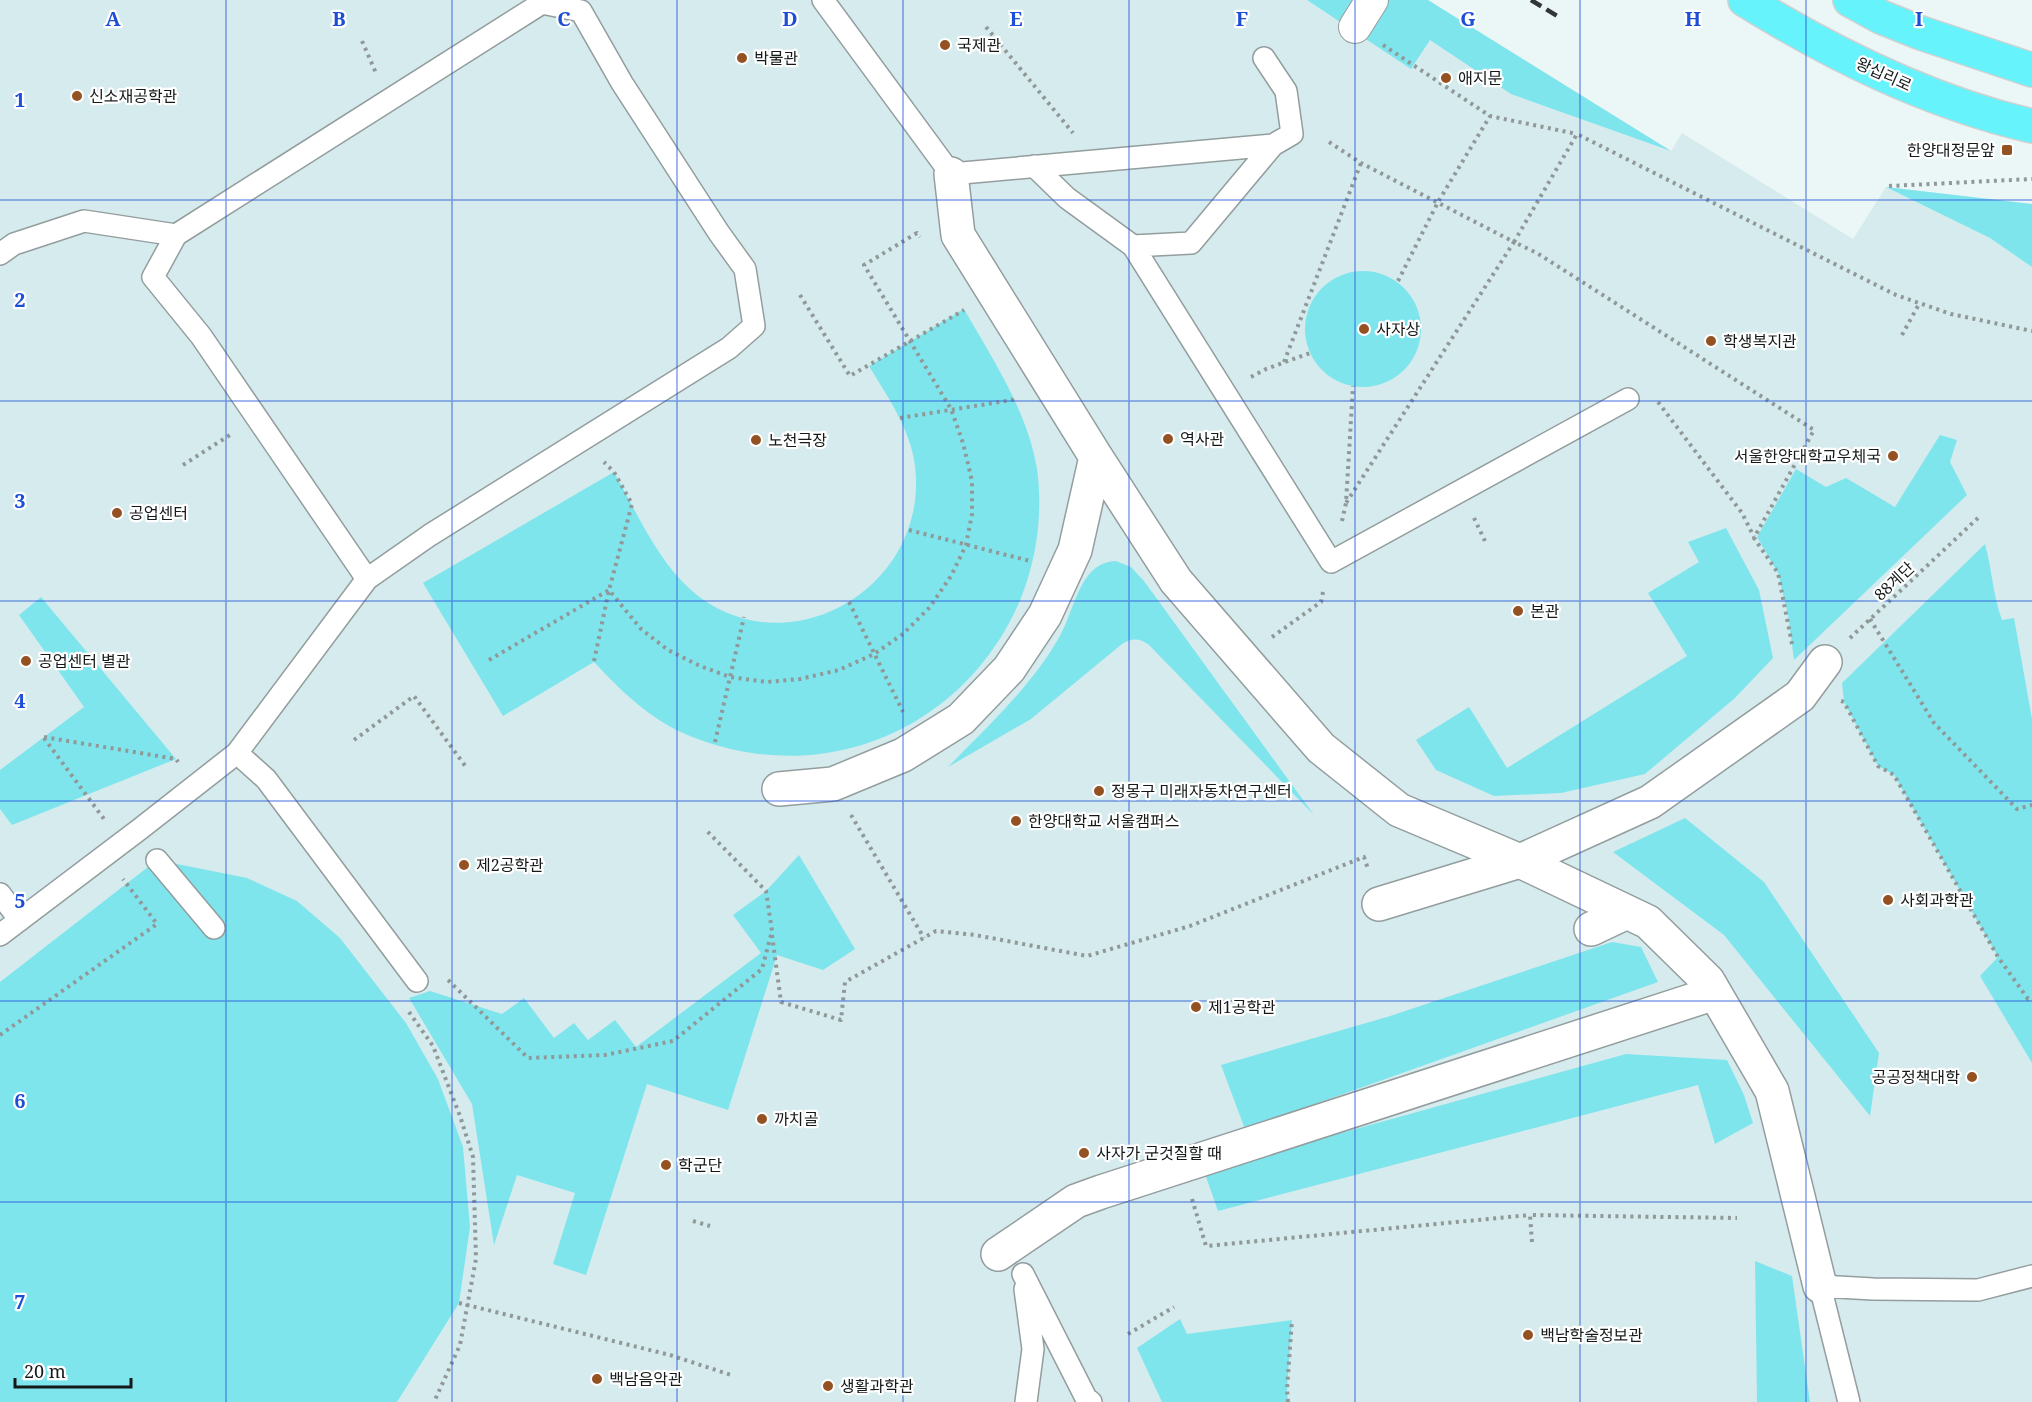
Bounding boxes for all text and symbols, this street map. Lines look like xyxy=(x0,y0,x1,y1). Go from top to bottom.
text: A xyxy=(105,5,121,32)
text: B xyxy=(332,5,346,32)
text: C xyxy=(557,5,571,32)
text: D xyxy=(782,5,798,32)
text: E xyxy=(1009,5,1023,32)
text: F xyxy=(1236,5,1248,32)
text: G xyxy=(1460,5,1476,32)
text: H xyxy=(1685,5,1701,32)
text: I xyxy=(1915,5,1923,32)
place label: 국제관 xyxy=(957,34,1001,56)
marker: 국제관 xyxy=(938,38,952,52)
place label: 박물관 xyxy=(754,47,798,69)
marker: 박물관 xyxy=(735,51,749,65)
street label: 왕십리로 xyxy=(1853,52,1916,96)
place label: 애지문 xyxy=(1458,67,1502,89)
marker: 애지문 xyxy=(1439,71,1453,85)
place label: 신소재공학관 xyxy=(89,85,178,107)
text: 1 xyxy=(14,86,26,113)
marker: 신소재공학관 xyxy=(70,89,84,103)
place label: 한양대정문앞 xyxy=(1907,139,1995,161)
marker: 한양대정문앞 xyxy=(2000,143,2014,157)
text: 2 xyxy=(14,286,26,313)
place label: 사자상 xyxy=(1376,318,1420,340)
marker: 사자상 xyxy=(1357,322,1371,336)
place label: 학생복지관 xyxy=(1723,330,1797,352)
marker: 학생복지관 xyxy=(1704,334,1718,348)
place label: 역사관 xyxy=(1180,428,1224,450)
place label: 노천극장 xyxy=(768,429,827,451)
marker: 역사관 xyxy=(1161,432,1175,446)
marker: 노천극장 xyxy=(749,433,763,447)
place label: 서울한양대학교우체국 xyxy=(1734,445,1881,467)
marker: 서울한양대학교우체국 xyxy=(1886,449,1900,463)
text: 3 xyxy=(14,487,26,514)
place label: 공업센터 xyxy=(129,502,188,524)
marker: 공업센터 xyxy=(110,506,124,520)
street label: 88계단 xyxy=(1869,557,1919,605)
place label: 본관 xyxy=(1530,600,1560,622)
marker: 본관 xyxy=(1511,604,1525,618)
place label: 공업센터 별관 xyxy=(38,650,131,672)
marker: 공업센터 별관 xyxy=(19,654,33,668)
text: 4 xyxy=(14,687,26,714)
place label: 정몽구 미래자동차연구센터 xyxy=(1111,780,1292,802)
marker: 정몽구 미래자동차연구센터 xyxy=(1092,784,1106,798)
place label: 한양대학교 서울캠퍼스 xyxy=(1028,810,1179,832)
marker: 한양대학교 서울캠퍼스 xyxy=(1009,814,1023,828)
place label: 제2공학관 xyxy=(476,854,544,876)
marker: 제2공학관 xyxy=(457,858,471,872)
text: 5 xyxy=(14,887,26,914)
place label: 사회과학관 xyxy=(1900,889,1974,911)
marker: 사회과학관 xyxy=(1881,893,1895,907)
place label: 제1공학관 xyxy=(1208,996,1276,1018)
marker: 제1공학관 xyxy=(1189,1000,1203,1014)
place label: 공공정책대학 xyxy=(1872,1066,1960,1088)
marker: 공공정책대학 xyxy=(1965,1070,1979,1084)
text: 6 xyxy=(14,1087,26,1114)
place label: 까치골 xyxy=(774,1108,818,1130)
marker: 까치골 xyxy=(755,1112,769,1126)
place label: 사자가 군것질할 때 xyxy=(1096,1142,1222,1164)
marker: 사자가 군것질할 때 xyxy=(1077,1146,1091,1160)
place label: 학군단 xyxy=(678,1154,722,1176)
marker: 학군단 xyxy=(659,1158,673,1172)
text: 7 xyxy=(14,1288,26,1315)
place label: 백남학술정보관 xyxy=(1540,1324,1643,1346)
marker: 백남학술정보관 xyxy=(1521,1328,1535,1342)
scale bar xyxy=(15,1351,130,1389)
text: 20 m xyxy=(24,1359,66,1383)
place label: 백남음악관 xyxy=(609,1368,683,1390)
marker: 백남음악관 xyxy=(590,1372,604,1386)
place label: 생활과학관 xyxy=(840,1375,914,1397)
marker: 생활과학관 xyxy=(821,1379,835,1393)

